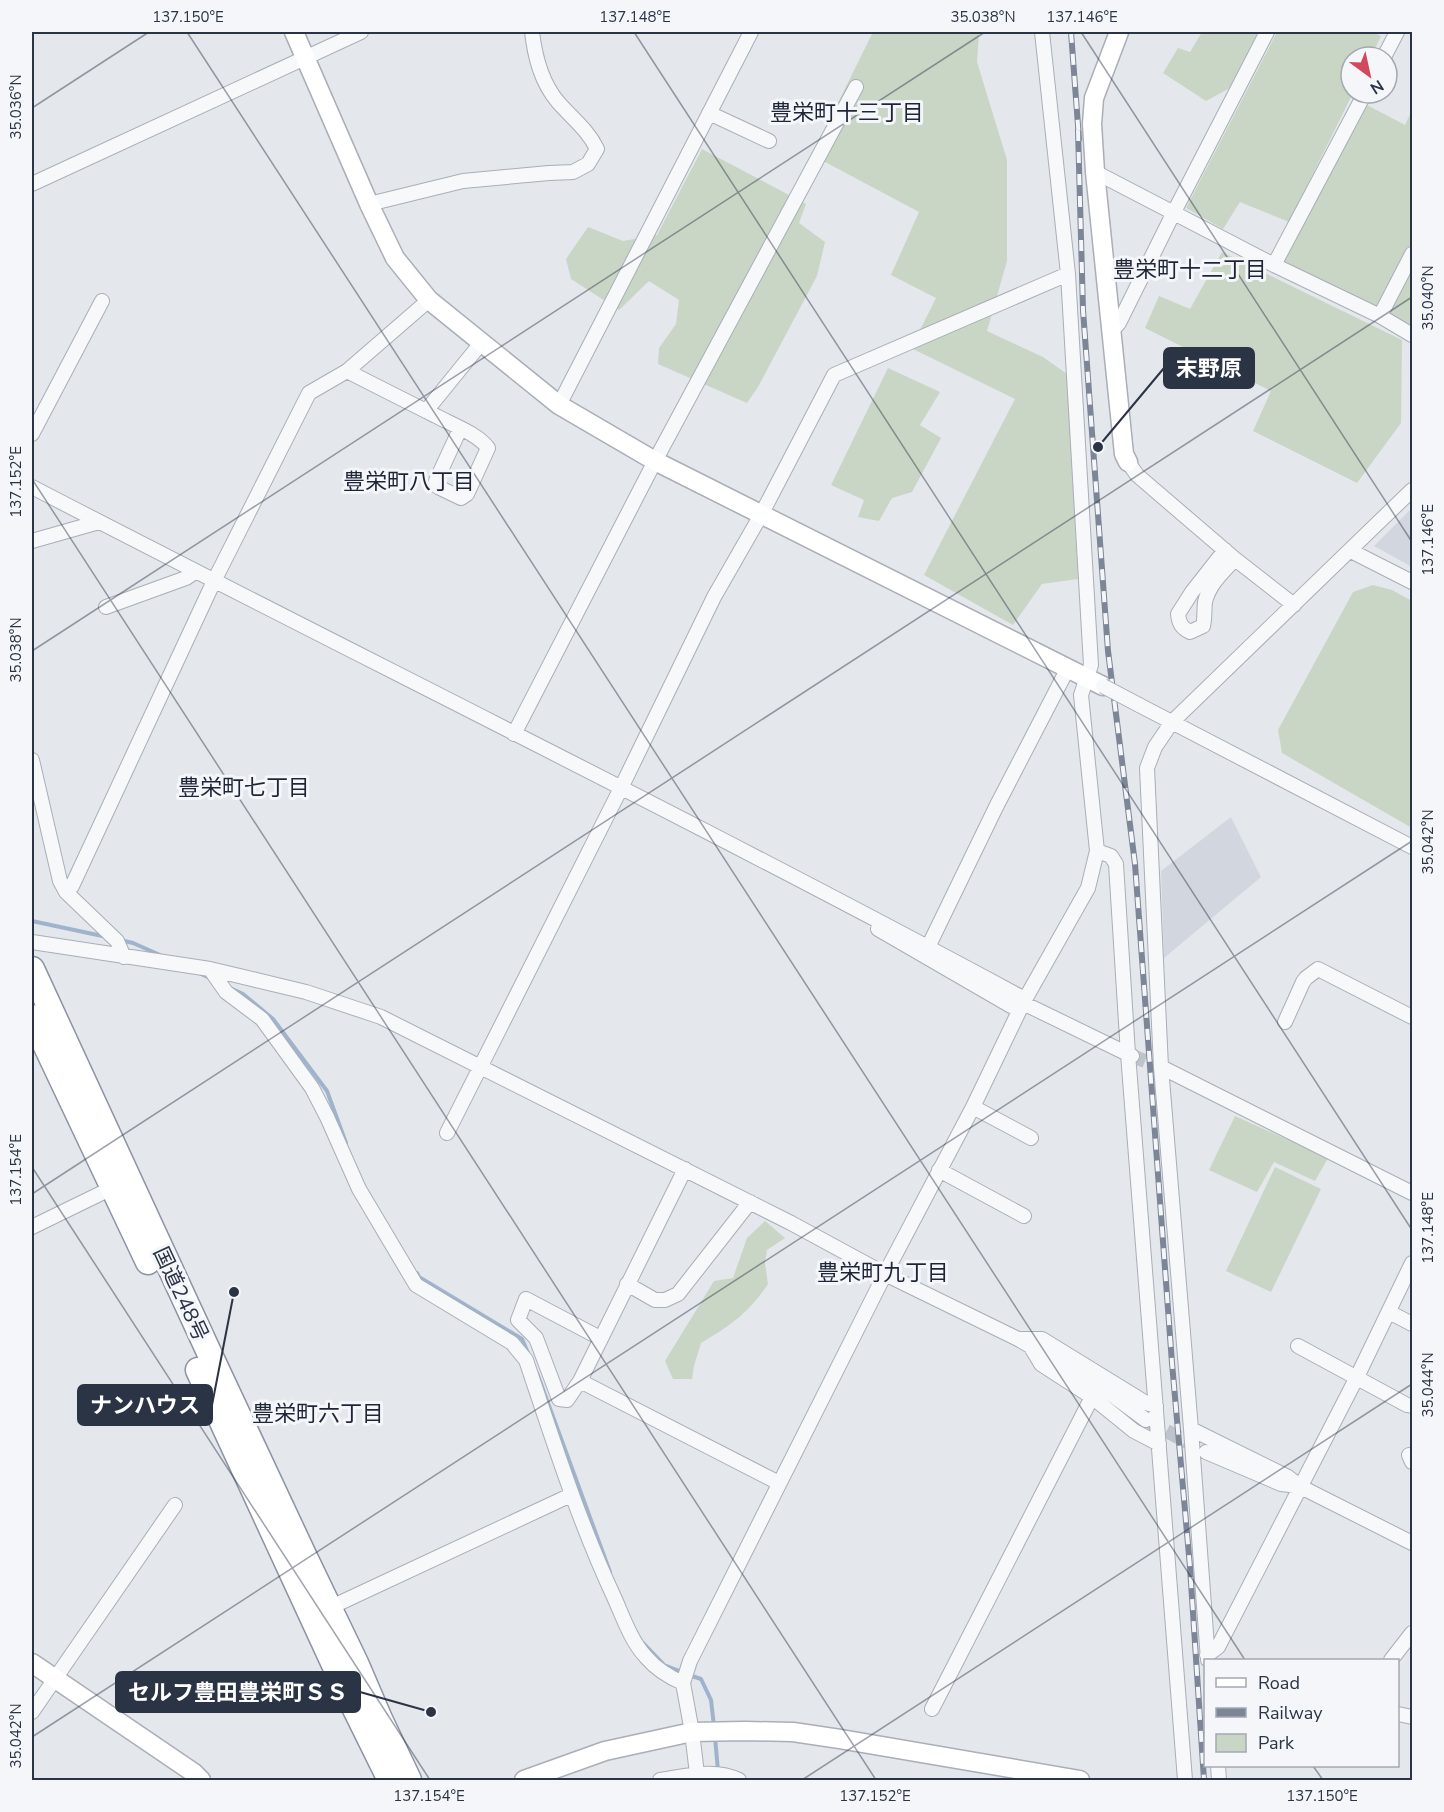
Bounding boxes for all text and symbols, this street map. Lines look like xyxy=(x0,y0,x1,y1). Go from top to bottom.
text: 137.150°E xyxy=(152,7,224,27)
text: 137.148°E xyxy=(599,7,671,27)
text: 35.038°N xyxy=(950,7,1016,27)
text: 137.146°E xyxy=(1046,7,1118,27)
north arrow xyxy=(1339,45,1399,105)
text: 35.036°N xyxy=(6,74,26,140)
text: N xyxy=(1366,74,1388,99)
district label: 豊栄町十三丁目 xyxy=(770,98,924,128)
district label: 豊栄町十二丁目 xyxy=(1113,255,1267,285)
text: 35.040°N xyxy=(1418,265,1438,331)
callout: 末野原 xyxy=(1164,348,1254,388)
text: 末野原 xyxy=(1176,354,1242,384)
text: 137.152°E xyxy=(6,446,26,518)
district label: 豊栄町八丁目 xyxy=(343,467,475,497)
text: 137.146°E xyxy=(1418,504,1438,576)
text: 35.038°N xyxy=(6,617,26,683)
district label: 豊栄町七丁目 xyxy=(178,773,310,803)
text: 35.042°N xyxy=(1418,809,1438,875)
text: 137.154°E xyxy=(6,1134,26,1206)
text: 137.148°E xyxy=(1418,1192,1438,1264)
street label: 国道248号 xyxy=(147,1242,215,1346)
district label: 豊栄町九丁目 xyxy=(817,1258,949,1288)
text: 35.044°N xyxy=(1418,1352,1438,1418)
callout: ナンハウス xyxy=(78,1385,212,1425)
text: ナンハウス xyxy=(90,1391,200,1421)
district label: 豊栄町六丁目 xyxy=(252,1399,384,1429)
legend xyxy=(1204,1659,1399,1767)
text: Road xyxy=(1258,1671,1300,1695)
callout: セルフ豊田豊栄町ＳＳ xyxy=(116,1672,360,1712)
text: セルフ豊田豊栄町ＳＳ xyxy=(128,1678,348,1708)
text: Railway xyxy=(1258,1701,1323,1725)
text: 35.042°N xyxy=(6,1703,26,1769)
text: Park xyxy=(1258,1731,1295,1755)
text: 137.154°E xyxy=(393,1786,465,1806)
text: 137.152°E xyxy=(839,1786,911,1806)
text: 137.150°E xyxy=(1286,1786,1358,1806)

